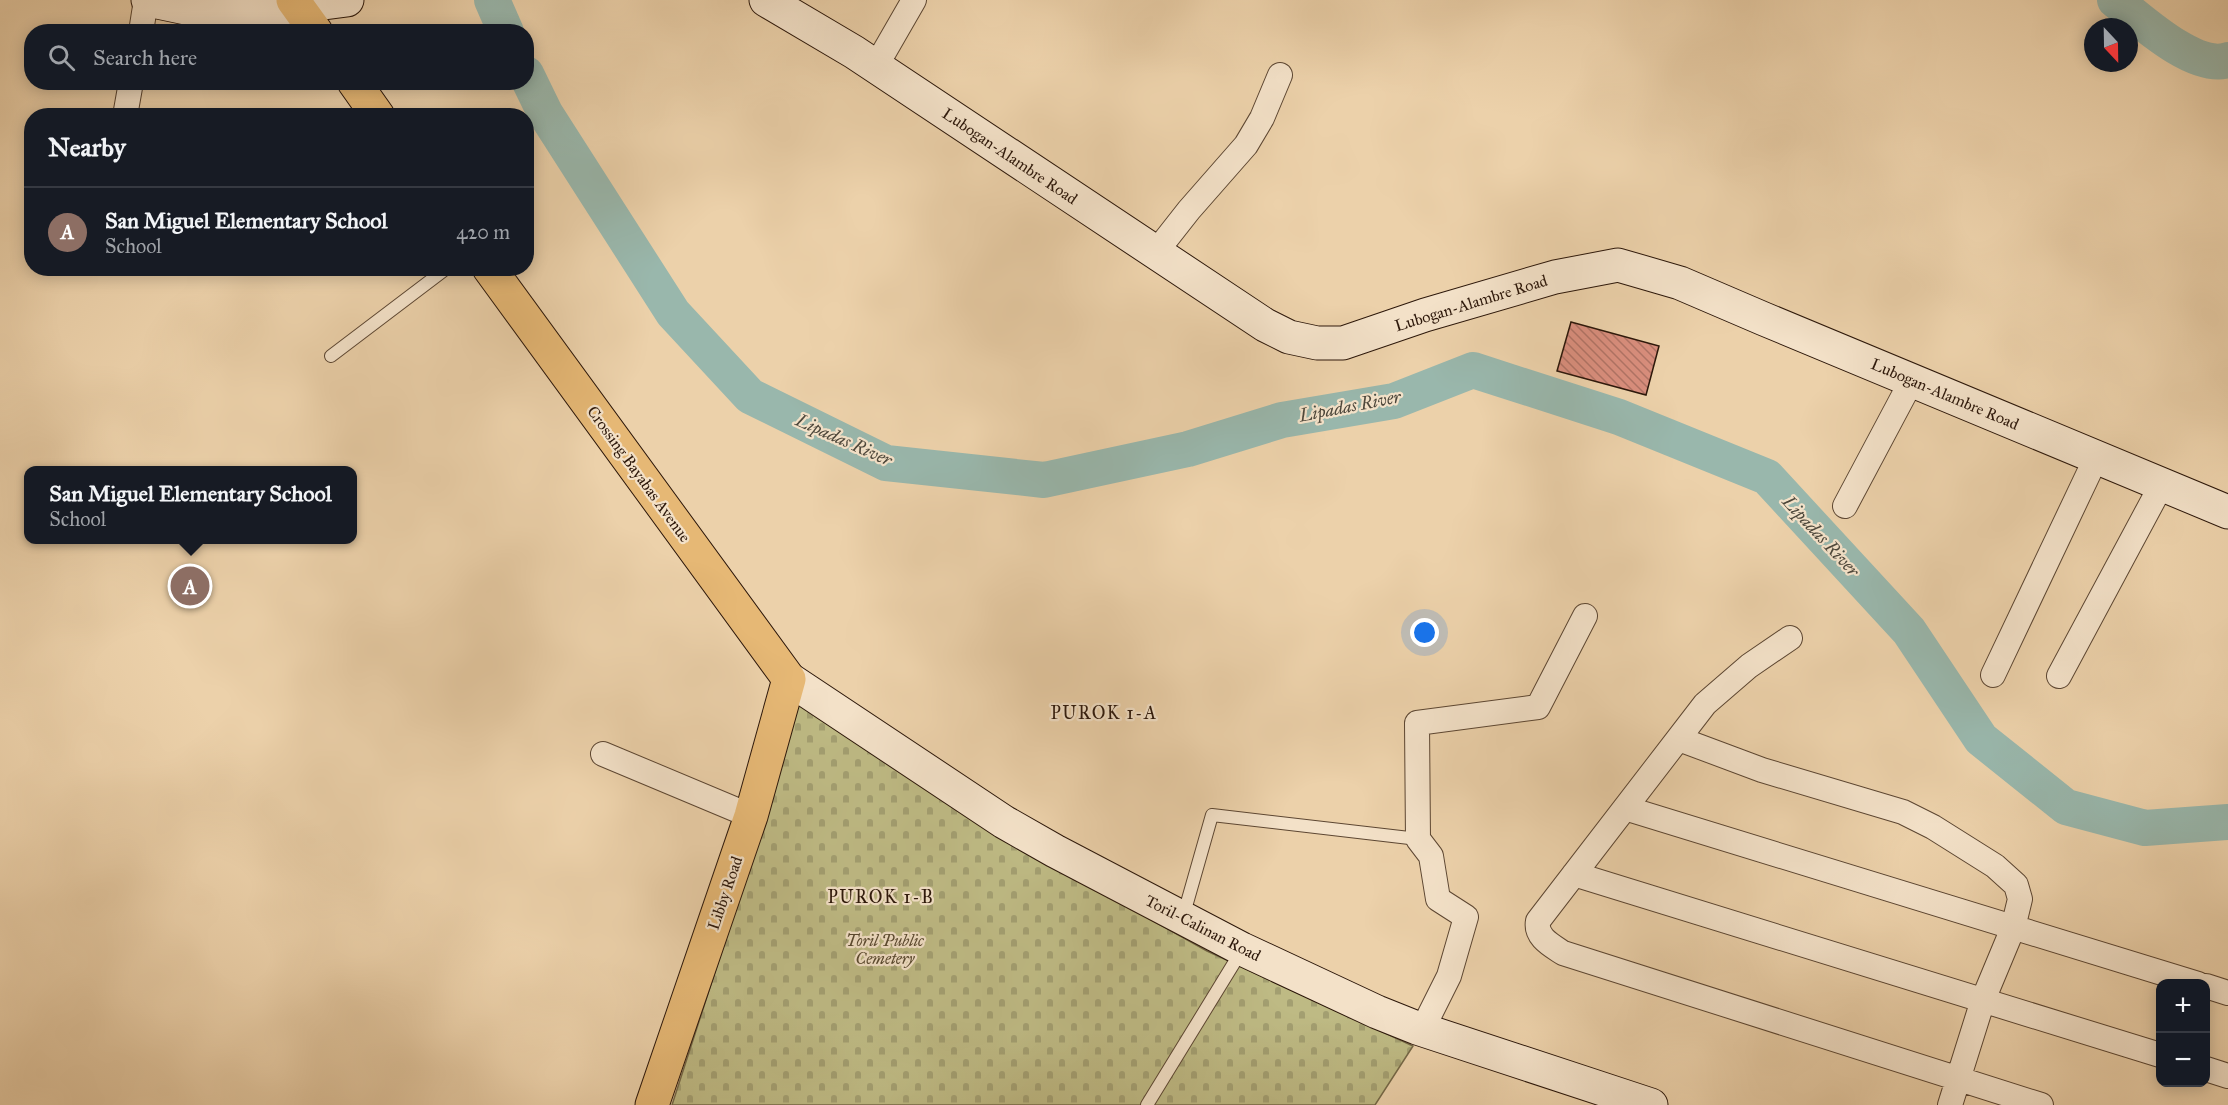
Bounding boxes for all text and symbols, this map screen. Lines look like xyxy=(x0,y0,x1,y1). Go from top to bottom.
north arrow xyxy=(2084,18,2138,72)
search box xyxy=(24,24,534,90)
icon: search xyxy=(45,41,78,74)
text: Search here xyxy=(93,44,197,71)
street label: Lubogan-Alambre Road xyxy=(938,104,1081,209)
text: Nearby xyxy=(48,131,126,163)
text: San Miguel Elementary School xyxy=(105,207,387,234)
text: A xyxy=(61,220,74,244)
text: 420 m xyxy=(456,220,510,244)
text: School xyxy=(105,234,162,258)
street label: Lubogan-Alambre Road xyxy=(1392,271,1550,336)
street label: Lubogan-Alambre Road xyxy=(1868,354,2022,435)
water label: Lipadas River xyxy=(1296,385,1404,428)
street label: Crossing Bayabas Avenue xyxy=(582,402,695,547)
water label: Lipadas River xyxy=(791,409,897,473)
popup xyxy=(24,466,357,544)
text: San Miguel Elementary School xyxy=(49,480,332,507)
water label: Lipadas River xyxy=(1776,490,1865,583)
text: School xyxy=(49,507,106,531)
pin: A xyxy=(170,564,210,608)
your location xyxy=(1410,618,1439,647)
district label: PUROK 1-A xyxy=(1050,702,1158,724)
street label: Libby Road xyxy=(704,854,746,932)
district label: PUROK 1-B xyxy=(828,886,934,908)
street label: Toril-Calinan Road xyxy=(1142,891,1264,965)
park label: Toril Public Cemetery xyxy=(846,931,925,968)
map controls xyxy=(2156,979,2210,1087)
button: + xyxy=(2156,979,2210,1033)
button: − xyxy=(2156,1033,2210,1087)

